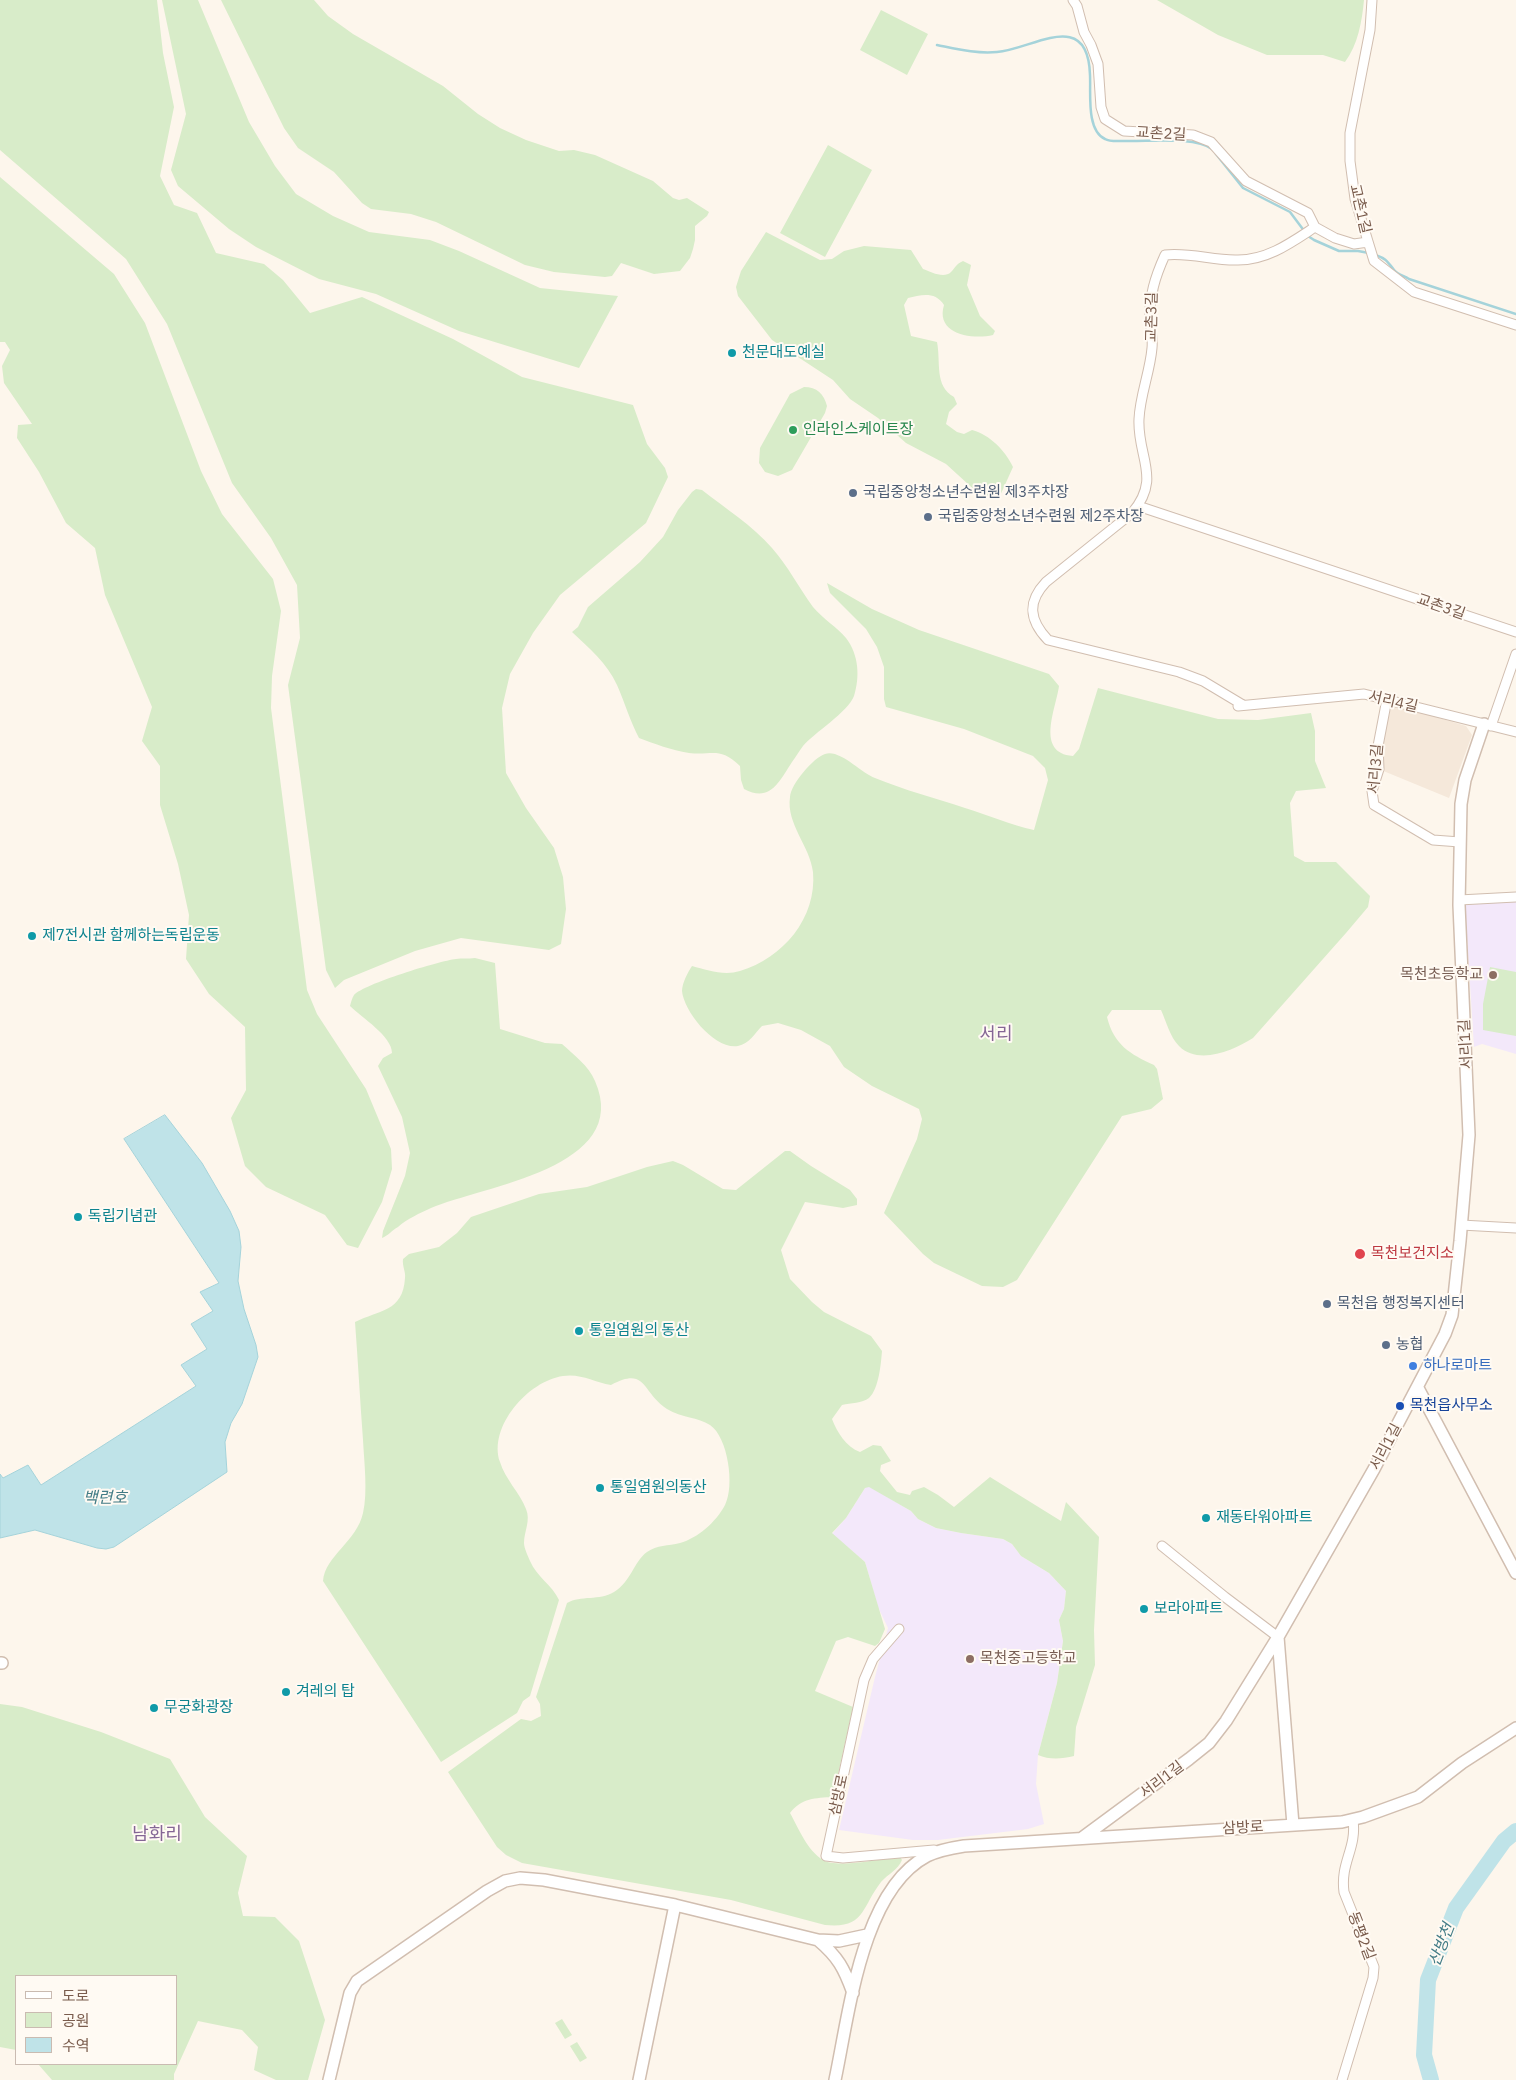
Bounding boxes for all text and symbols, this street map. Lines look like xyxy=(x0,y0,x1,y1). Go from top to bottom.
street label: 교촌2길 xyxy=(1135,124,1187,144)
street label: 교촌1길 xyxy=(1346,182,1374,236)
street label: 교촌3길 xyxy=(1143,292,1161,342)
place label: 천문대도예실 xyxy=(742,344,825,362)
marker: 천문대도예실 xyxy=(726,347,738,359)
place label: 인라인스케이트장 xyxy=(803,421,913,439)
marker: 인라인스케이트장 xyxy=(787,424,799,436)
place label: 국립중앙청소년수련원 제3주차장 xyxy=(863,484,1069,502)
marker: 국립중앙청소년수련원 제3주차장 xyxy=(847,487,859,499)
place label: 국립중앙청소년수련원 제2주차장 xyxy=(938,508,1144,526)
marker: 국립중앙청소년수련원 제2주차장 xyxy=(922,511,934,523)
street label: 교촌3길 xyxy=(1414,590,1468,624)
street label: 서리4길 xyxy=(1366,688,1420,716)
street label: 서리3길 xyxy=(1365,743,1387,795)
place label: 제7전시관 함께하는독립운동 xyxy=(42,927,220,945)
marker: 제7전시관 함께하는독립운동 xyxy=(26,930,38,942)
place label: 목천초등학교 xyxy=(1400,966,1483,984)
marker: 목천초등학교 xyxy=(1487,969,1499,981)
street label: 서리1길 xyxy=(1456,1018,1476,1070)
district label: 서리 xyxy=(979,1024,1013,1046)
place label: 독립기념관 xyxy=(88,1208,157,1226)
marker: 독립기념관 xyxy=(72,1211,84,1223)
place label: 목천보건지소 xyxy=(1371,1245,1454,1263)
marker: 목천보건지소 xyxy=(1353,1247,1367,1261)
place label: 목천읍 행정복지센터 xyxy=(1337,1295,1465,1313)
marker: 목천읍 행정복지센터 xyxy=(1321,1298,1333,1310)
place label: 통일염원의 동산 xyxy=(589,1322,689,1340)
marker: 통일염원의 동산 xyxy=(573,1325,585,1337)
place label: 농협 xyxy=(1396,1336,1424,1354)
marker: 농협 xyxy=(1380,1339,1392,1351)
place label: 하나로마트 xyxy=(1423,1357,1492,1375)
marker: 하나로마트 xyxy=(1407,1360,1419,1372)
place label: 목천읍사무소 xyxy=(1410,1397,1493,1415)
marker: 목천읍사무소 xyxy=(1394,1400,1406,1412)
street label: 서리1길 xyxy=(1366,1421,1406,1473)
place label: 통일염원의동산 xyxy=(610,1479,707,1497)
marker: 통일염원의동산 xyxy=(594,1482,606,1494)
water label: 백련호 xyxy=(83,1488,127,1508)
place label: 재동타워아파트 xyxy=(1216,1509,1313,1527)
marker: 재동타워아파트 xyxy=(1200,1512,1212,1524)
place label: 보라아파트 xyxy=(1154,1600,1223,1618)
marker: 보라아파트 xyxy=(1138,1603,1150,1615)
place label: 목천중고등학교 xyxy=(980,1650,1077,1668)
marker: 목천중고등학교 xyxy=(964,1653,976,1665)
place label: 겨레의 탑 xyxy=(296,1683,355,1701)
marker: 겨레의 탑 xyxy=(280,1686,292,1698)
place label: 무궁화광장 xyxy=(164,1699,233,1717)
marker: 무궁화광장 xyxy=(148,1702,160,1714)
street label: 서리1길 xyxy=(1136,1758,1188,1802)
street label: 삼방로 xyxy=(826,1773,852,1817)
street label: 삼방로 xyxy=(1222,1818,1264,1838)
district label: 남화리 xyxy=(132,1824,182,1846)
street label: 동평2길 xyxy=(1344,1909,1378,1963)
water label: 산방천 xyxy=(1425,1921,1459,1969)
legend xyxy=(15,1975,178,2065)
text: 도로 xyxy=(62,1986,90,2005)
text: 공원 xyxy=(62,2011,90,2030)
text: 수역 xyxy=(62,2036,90,2055)

